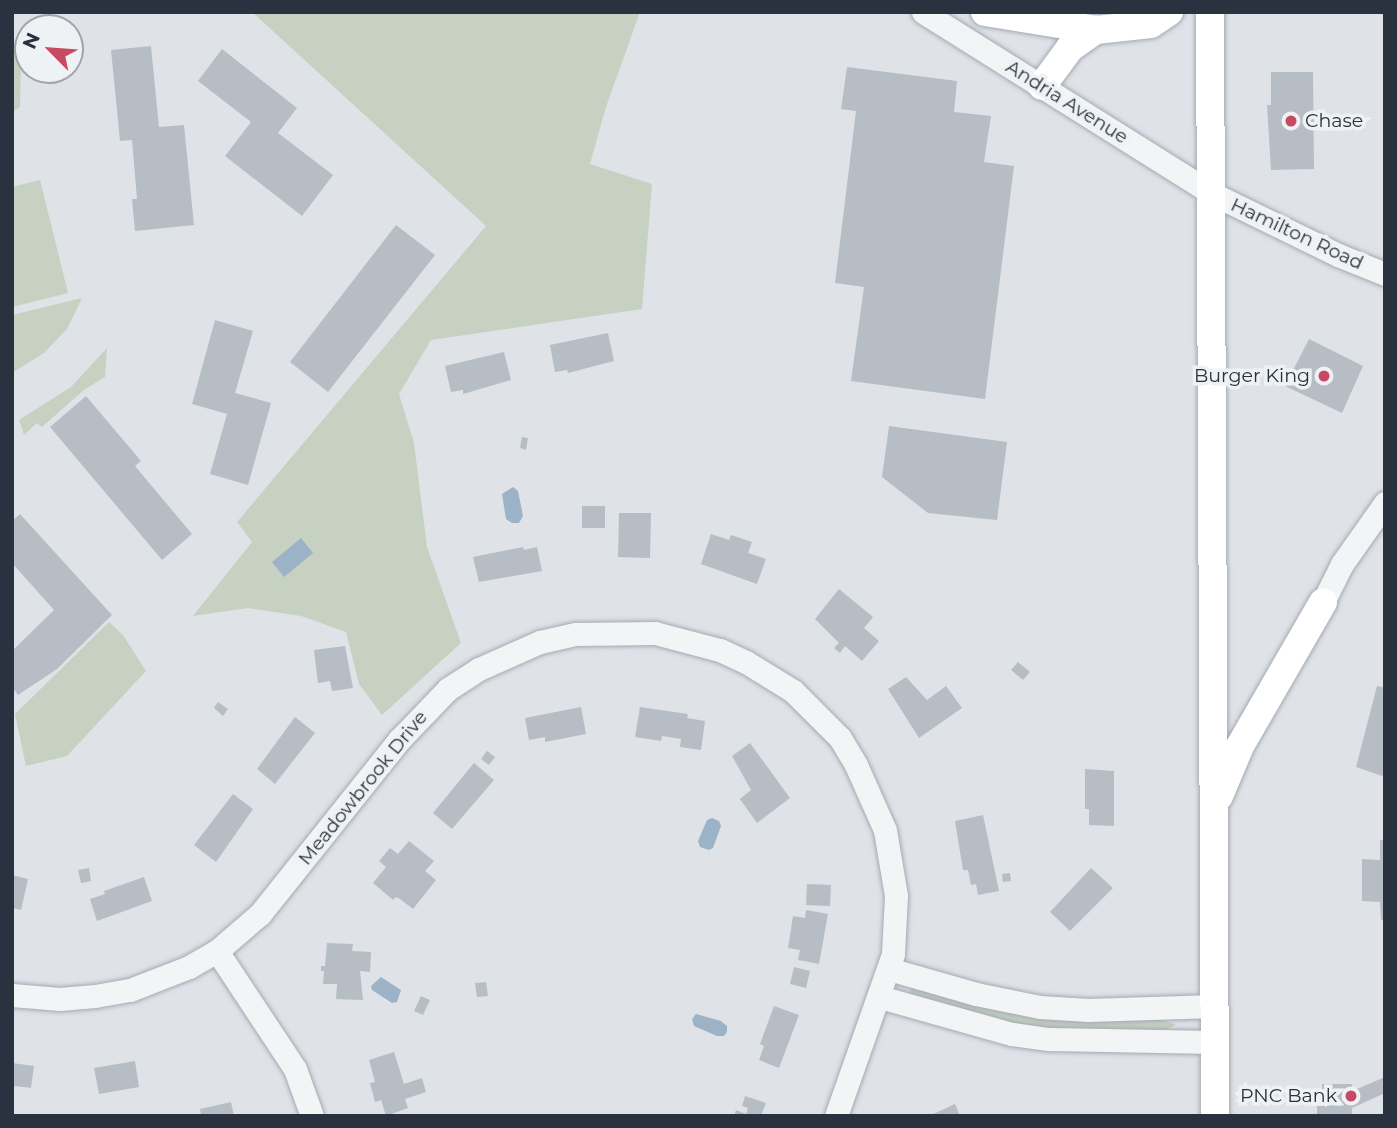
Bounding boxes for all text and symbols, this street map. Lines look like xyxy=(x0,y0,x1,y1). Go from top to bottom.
north arrow xyxy=(14,14,84,84)
text: N xyxy=(18,29,45,53)
street label: Andria Avenue xyxy=(1002,55,1132,149)
place label: Chase xyxy=(1305,110,1363,132)
marker: Chase xyxy=(1283,113,1299,129)
street label: Hamilton Road xyxy=(1227,193,1367,275)
place label: Burger King xyxy=(1194,365,1310,387)
marker: Burger King xyxy=(1316,368,1332,384)
street label: Meadowbrook Drive xyxy=(294,706,432,870)
place label: PNC Bank xyxy=(1240,1085,1337,1107)
marker: PNC Bank xyxy=(1343,1088,1359,1104)

